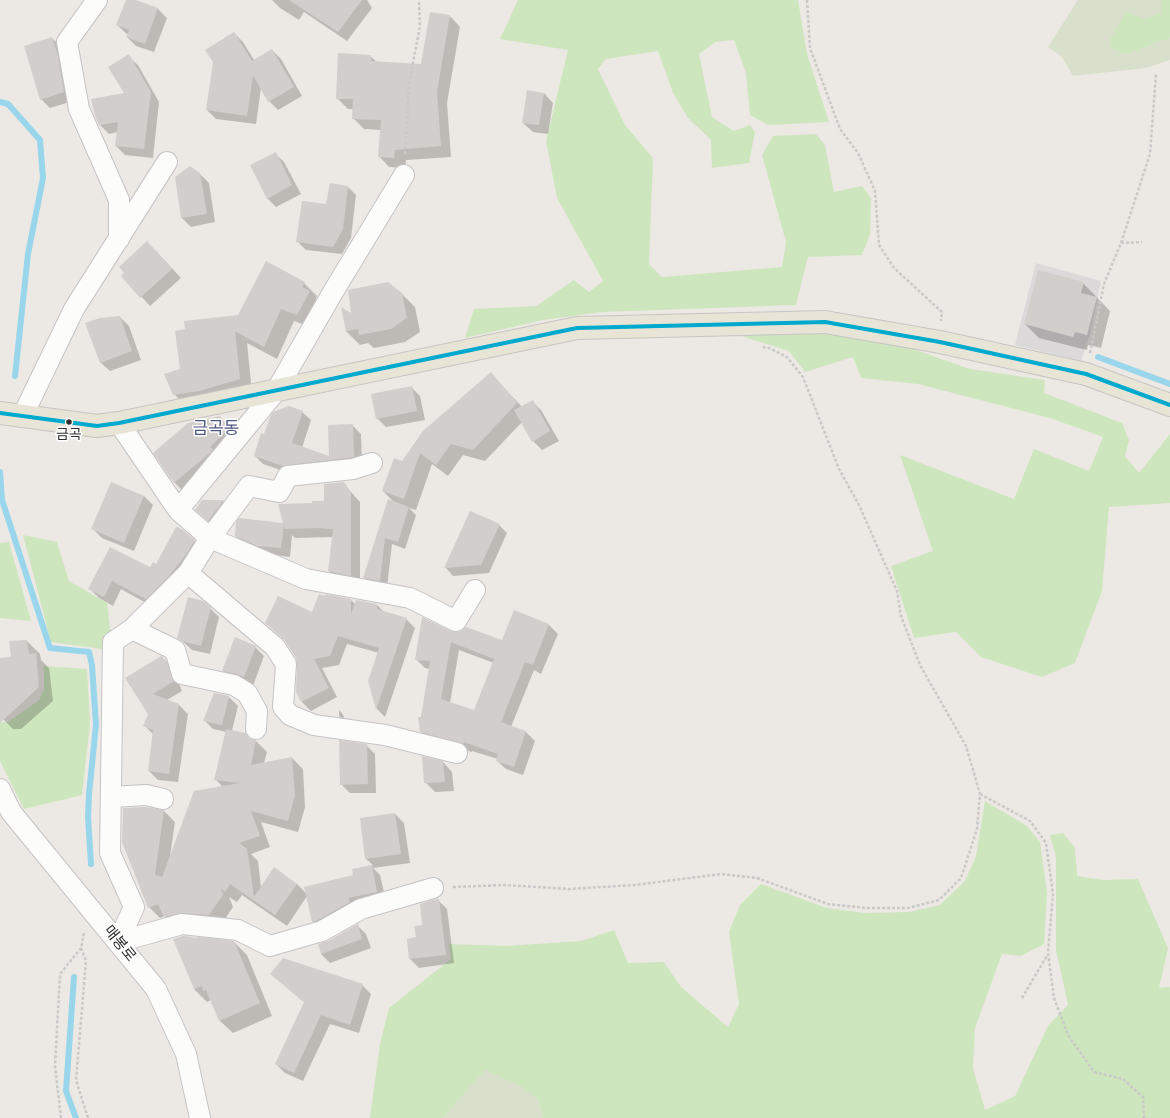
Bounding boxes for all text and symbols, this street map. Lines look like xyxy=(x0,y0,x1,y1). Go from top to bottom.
marker: 금곡 xyxy=(64,417,74,427)
district label: 금곡동 xyxy=(193,420,239,440)
place label: 금곡 xyxy=(56,428,82,444)
street label: 매봉로 xyxy=(99,922,139,966)

